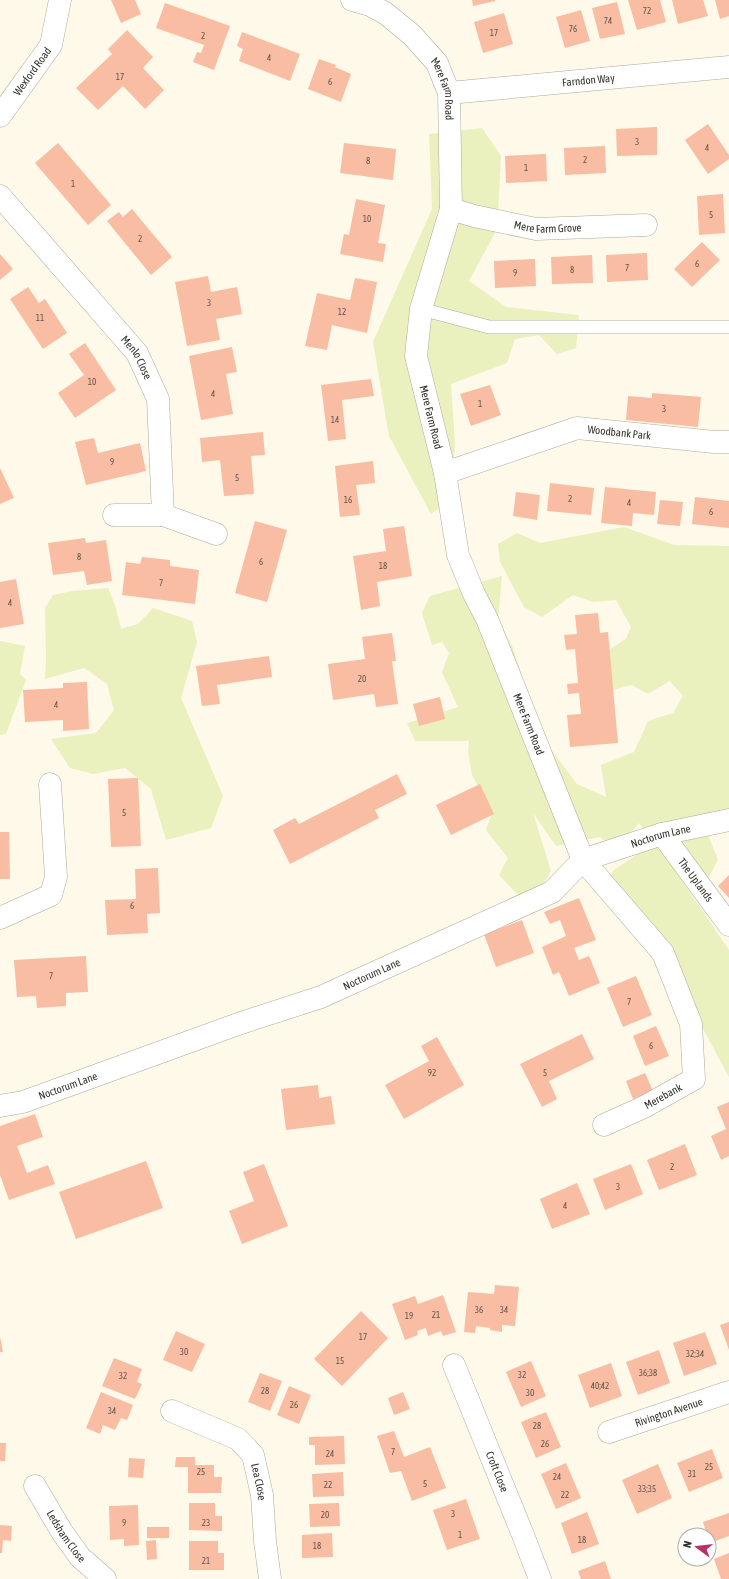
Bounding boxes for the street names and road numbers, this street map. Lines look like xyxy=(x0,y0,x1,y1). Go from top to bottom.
street label: Wexford Road xyxy=(11,45,53,98)
street label: Mere Farm Road xyxy=(429,55,455,120)
street label: Farndon Way xyxy=(562,72,616,88)
street label: Mere Farm Grove xyxy=(513,219,582,235)
street label: Menlo Close xyxy=(119,333,154,381)
street label: Mere Farm Road xyxy=(417,384,445,450)
street label: Woodbank Park xyxy=(587,423,652,442)
street label: Mere Farm Road xyxy=(511,692,546,757)
street label: Noctorum Lane xyxy=(629,822,692,850)
street label: The Uplands xyxy=(676,856,716,904)
street label: Noctorum Lane xyxy=(341,956,402,992)
street label: Noctorum Lane xyxy=(37,1070,99,1102)
street label: Merebank xyxy=(642,1081,684,1111)
street label: Rivington Avenue xyxy=(633,1395,704,1429)
street label: Croft Close xyxy=(484,1449,511,1494)
street label: Lea Close xyxy=(249,1462,268,1501)
street label: Ledsham Close xyxy=(44,1508,88,1565)

